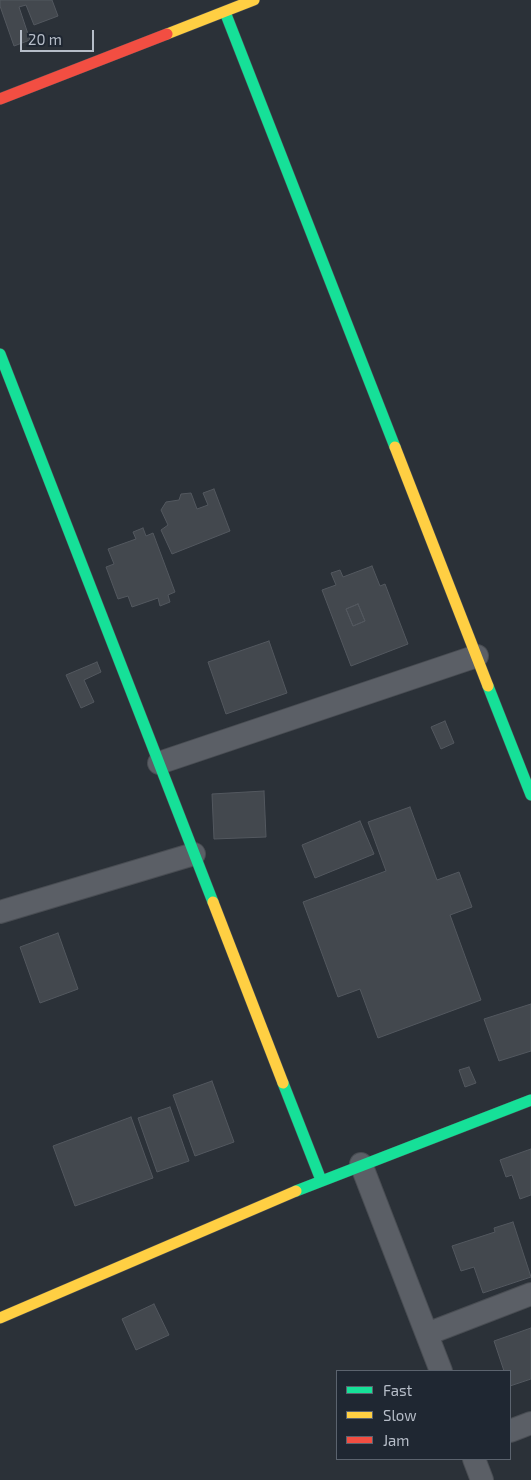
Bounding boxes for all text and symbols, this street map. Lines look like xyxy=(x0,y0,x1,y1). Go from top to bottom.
scale bar xyxy=(22,20,96,52)
text: 20 m xyxy=(28,30,62,48)
legend xyxy=(336,1370,511,1460)
text: Fast xyxy=(383,1381,412,1399)
text: Slow xyxy=(383,1406,417,1424)
text: Jam xyxy=(383,1431,409,1449)

